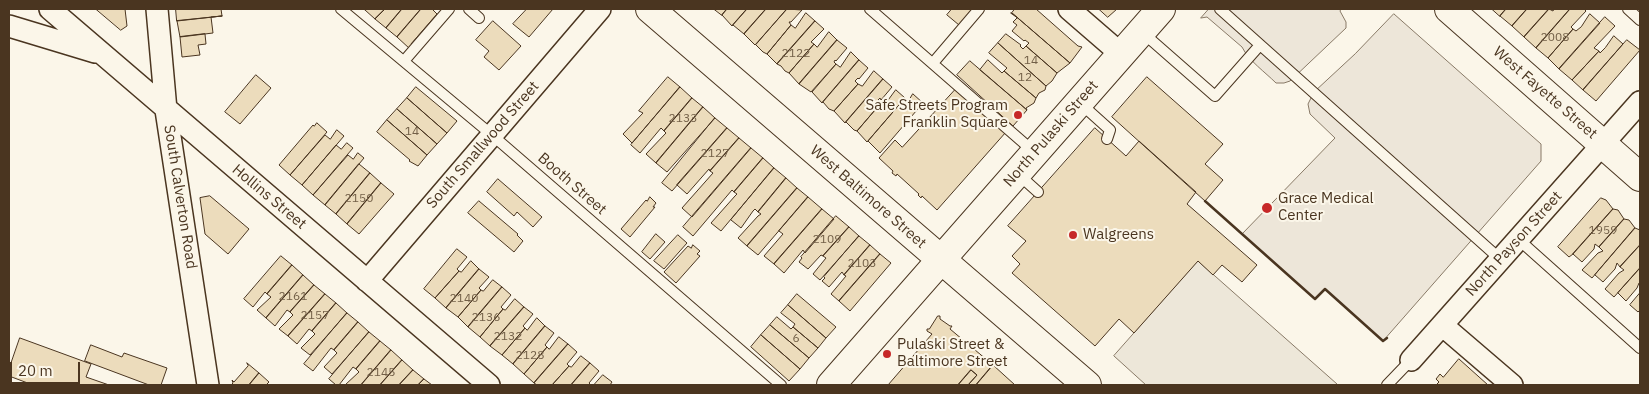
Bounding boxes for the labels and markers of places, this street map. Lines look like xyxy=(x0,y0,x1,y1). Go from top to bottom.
place label: Safe Streets Program Franklin Square xyxy=(865,97,1008,132)
marker: Safe Streets Program Franklin Square xyxy=(1012,109,1024,121)
place label: Grace Medical Center xyxy=(1278,190,1374,225)
marker: Grace Medical Center xyxy=(1260,201,1274,215)
place label: Walgreens xyxy=(1083,226,1154,244)
marker: Walgreens xyxy=(1067,229,1079,241)
place label: Pulaski Street & Baltimore Street xyxy=(897,336,1008,371)
marker: Pulaski Street & Baltimore Street xyxy=(881,348,893,360)

